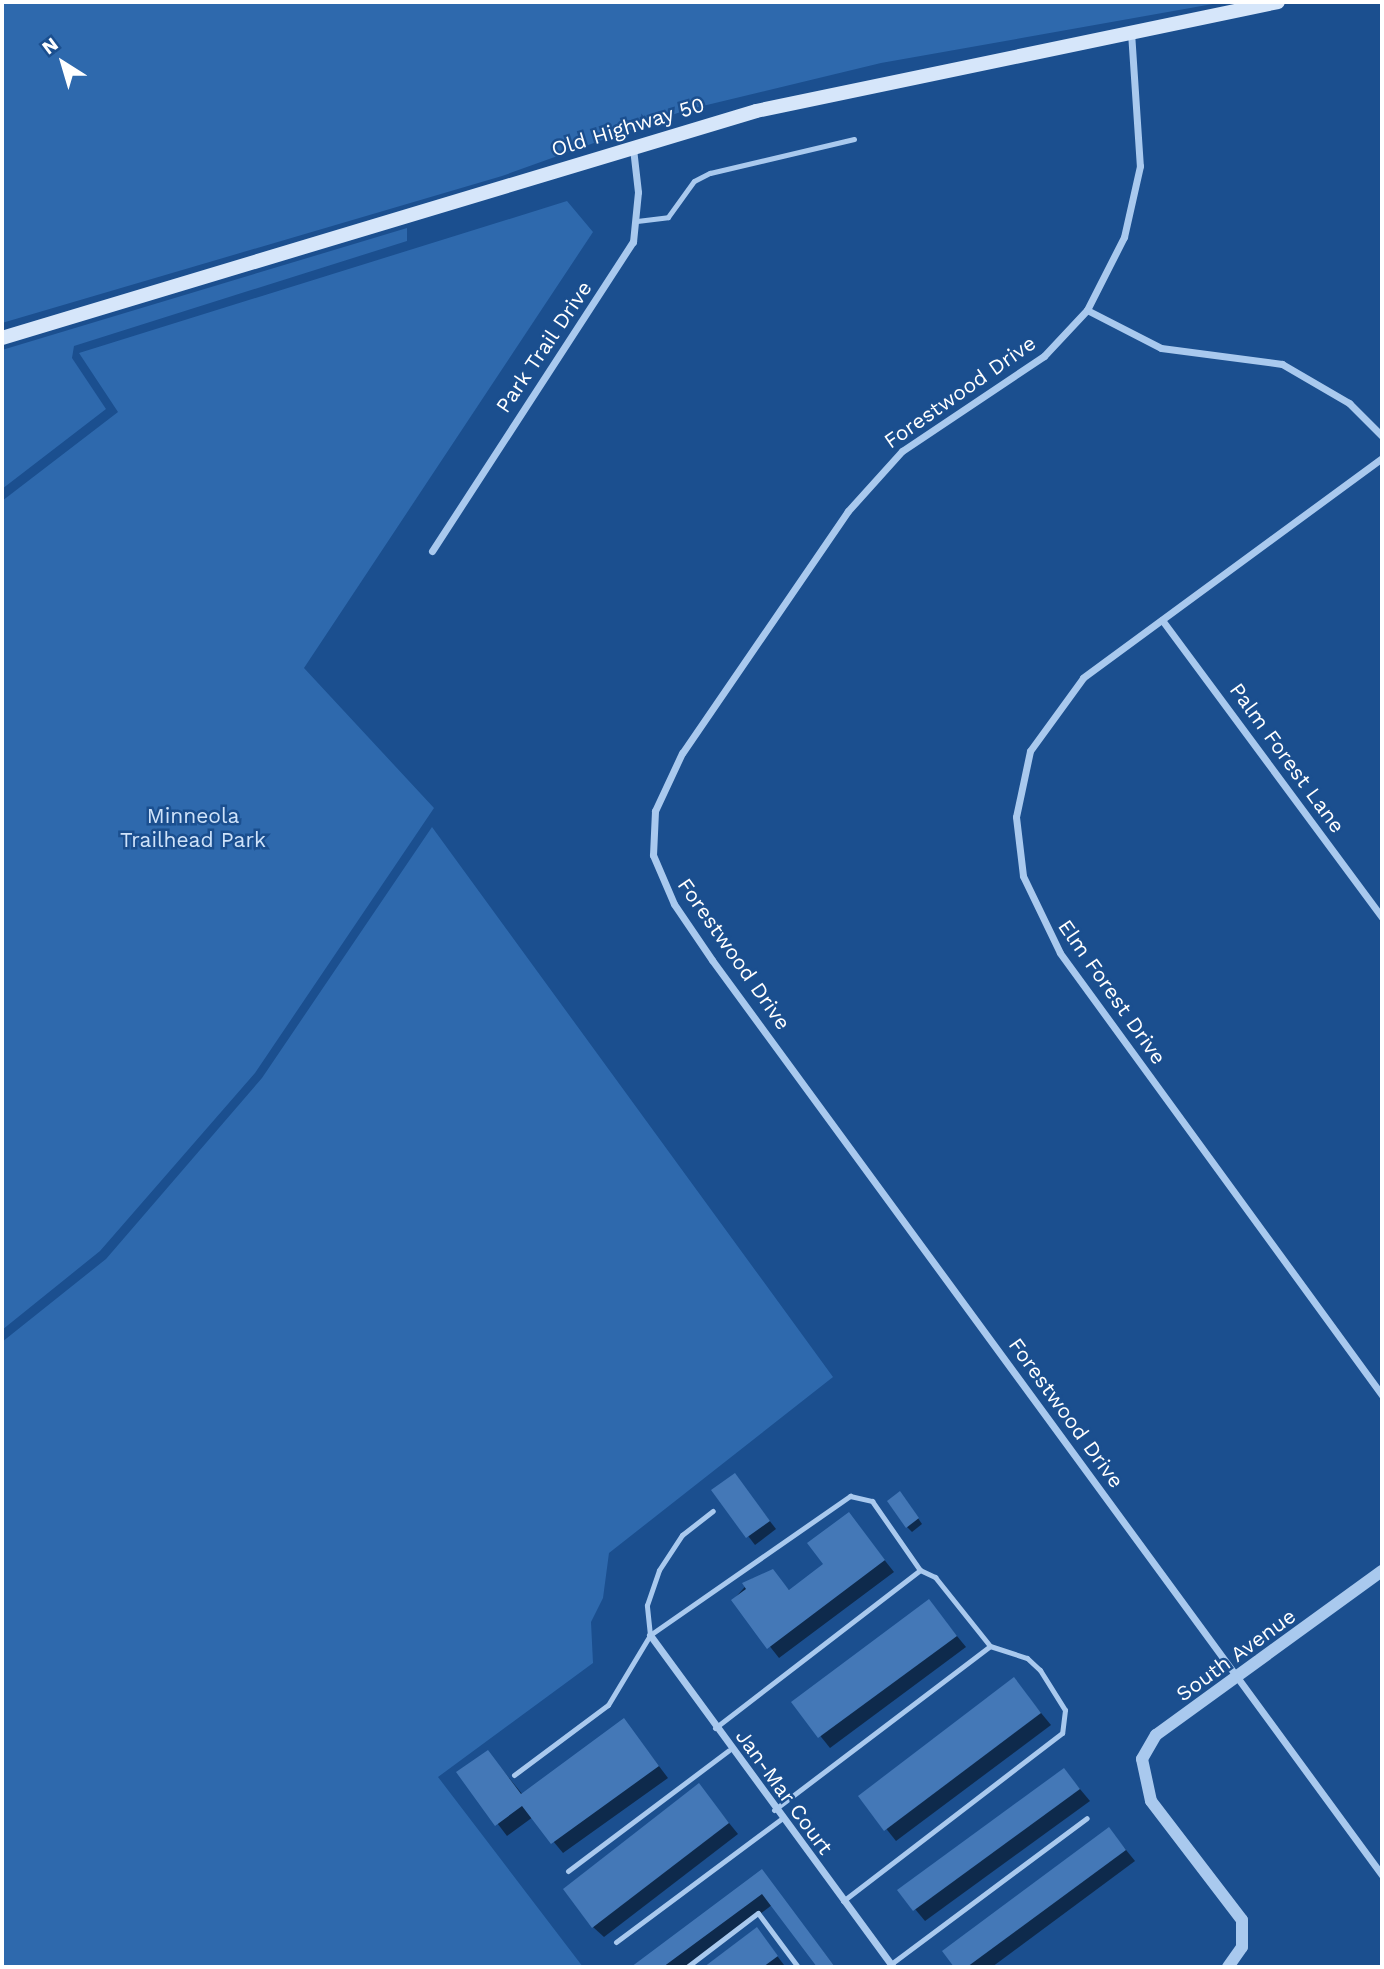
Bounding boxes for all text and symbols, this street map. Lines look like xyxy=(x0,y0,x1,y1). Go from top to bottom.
north arrow xyxy=(28,28,98,98)
text: N xyxy=(38,32,63,59)
street label: Old Highway 50 xyxy=(548,92,708,162)
street label: Park Trail Drive xyxy=(490,276,598,418)
street label: Forestwood Drive xyxy=(879,330,1041,454)
street label: Palm Forest Lane xyxy=(1224,678,1350,838)
park label: Minneola Trailhead Park xyxy=(120,803,266,853)
street label: Forestwood Drive xyxy=(672,873,796,1035)
street label: Elm Forest Drive xyxy=(1053,915,1171,1069)
street label: Forestwood Drive xyxy=(1003,1333,1129,1493)
street label: South Avenue xyxy=(1171,1603,1301,1707)
street label: Jan-Mar Court xyxy=(730,1724,838,1860)

